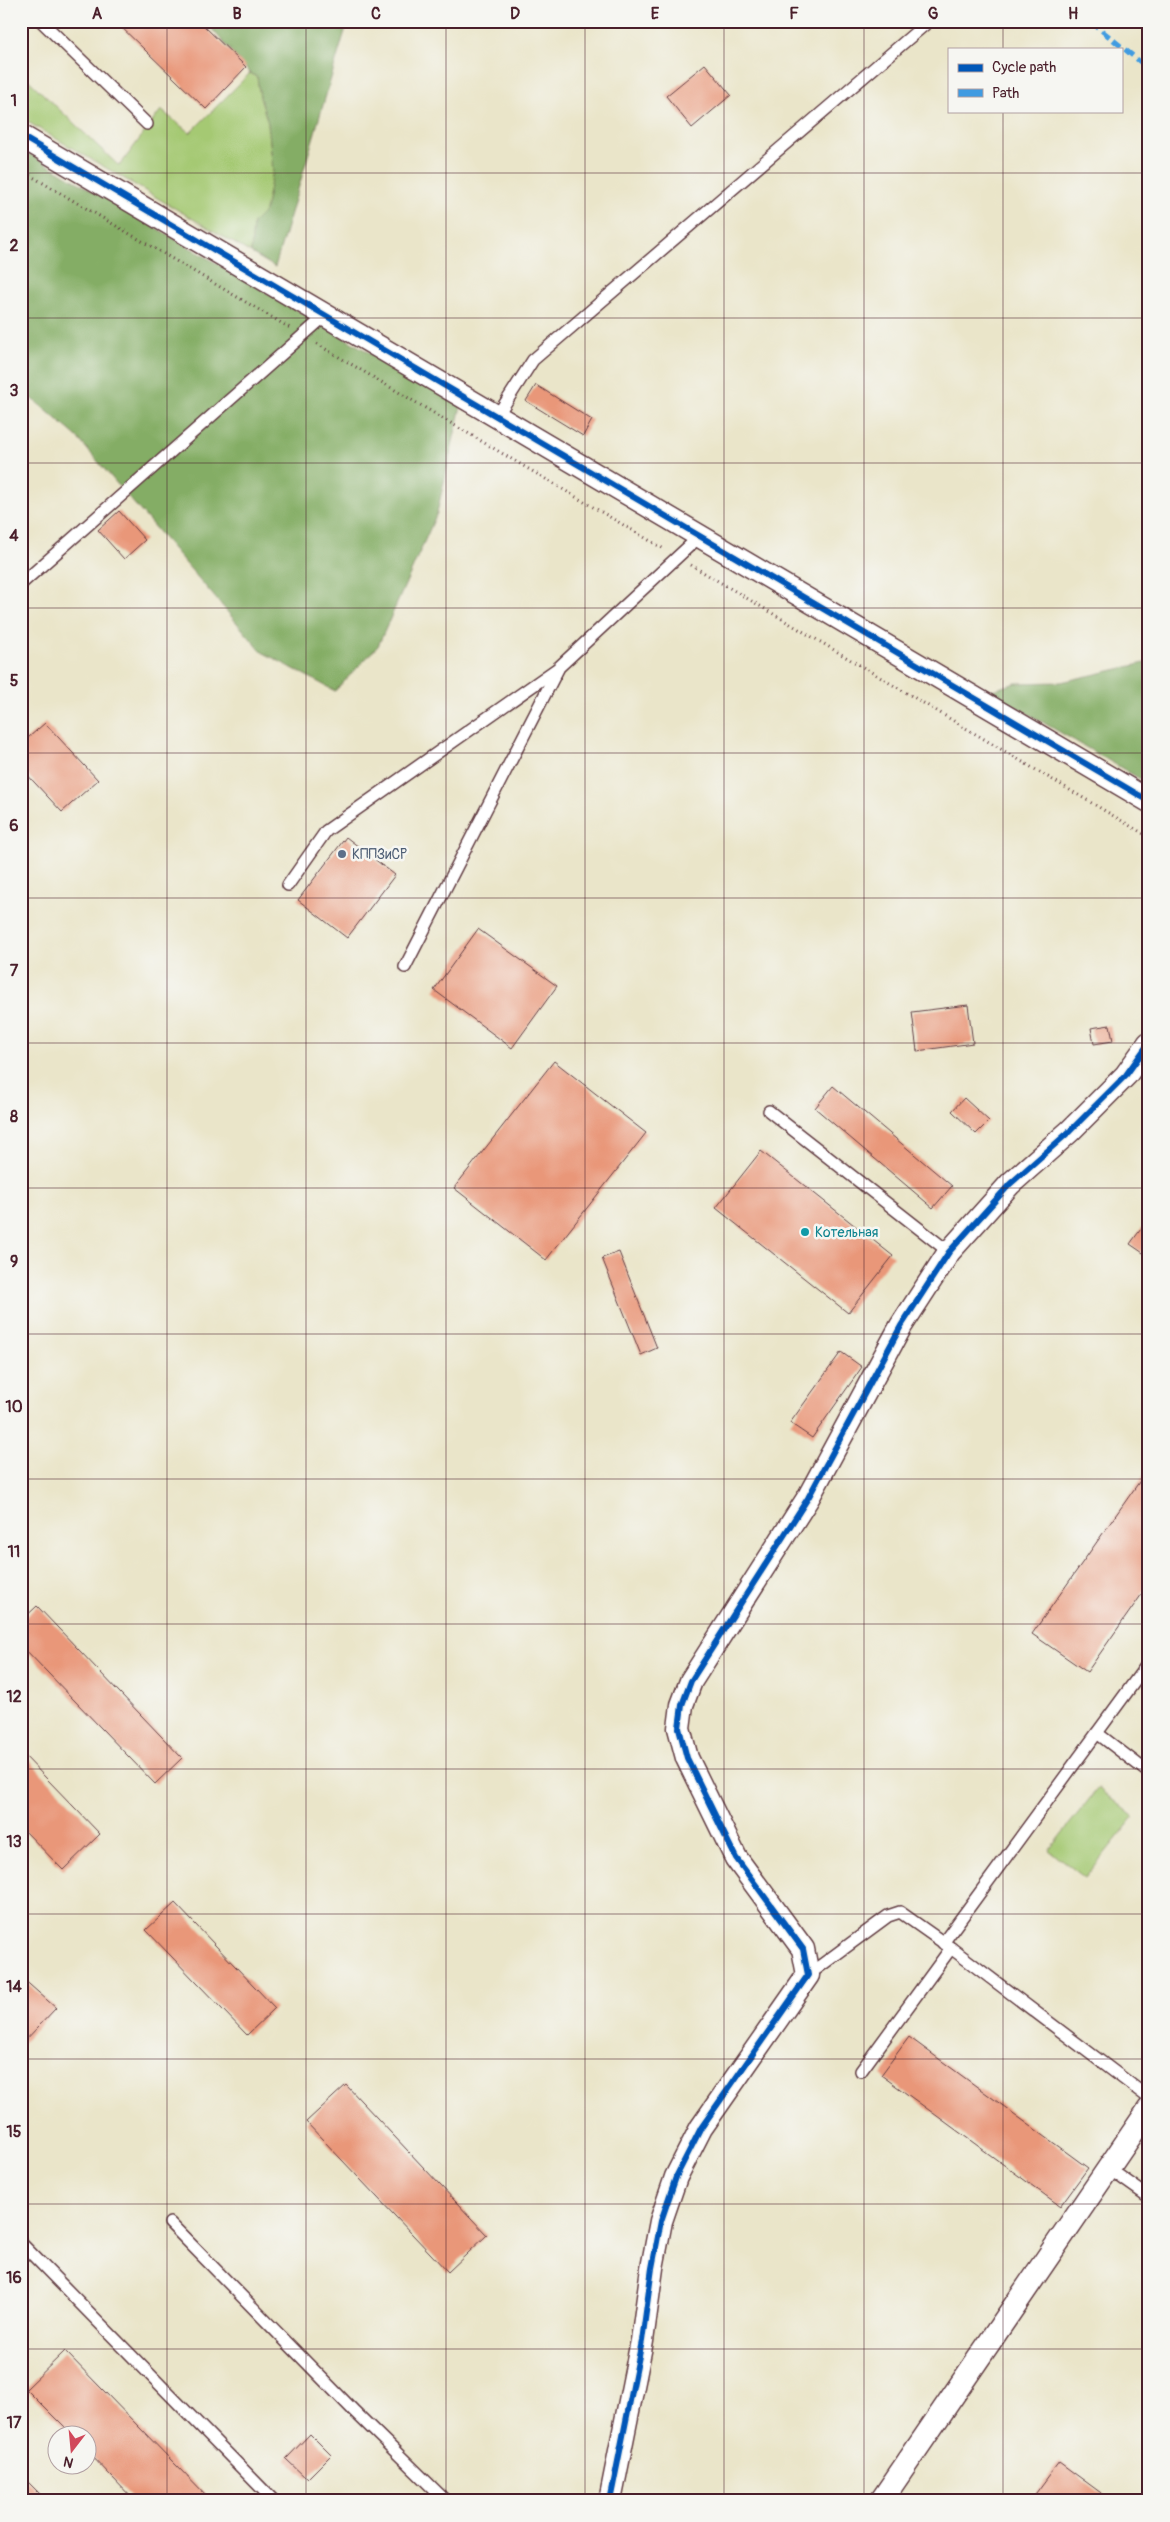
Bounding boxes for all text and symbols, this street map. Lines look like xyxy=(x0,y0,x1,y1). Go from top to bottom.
text: A xyxy=(92,4,103,24)
text: B xyxy=(232,4,242,24)
text: C xyxy=(371,4,381,24)
text: D xyxy=(510,4,520,24)
text: E xyxy=(651,4,660,24)
text: F xyxy=(789,4,799,24)
text: G xyxy=(928,4,939,24)
text: H xyxy=(1068,4,1078,24)
legend xyxy=(948,48,1122,112)
text: Cycle path xyxy=(992,58,1056,77)
text: Path xyxy=(992,84,1019,103)
text: 1 xyxy=(11,91,17,111)
text: 2 xyxy=(10,236,19,256)
text: 3 xyxy=(10,381,19,401)
text: 4 xyxy=(9,526,19,546)
text: 5 xyxy=(10,671,19,691)
text: 6 xyxy=(9,816,19,836)
place label: КППЗиСР xyxy=(352,846,407,863)
marker: КППЗиСР xyxy=(336,848,348,860)
text: 7 xyxy=(10,961,19,981)
text: 8 xyxy=(10,1107,18,1127)
place label: Котельная xyxy=(815,1224,878,1241)
marker: Котельная xyxy=(799,1226,811,1238)
text: 9 xyxy=(10,1252,18,1272)
text: 10 xyxy=(5,1397,23,1417)
text: 11 xyxy=(8,1542,20,1562)
text: 12 xyxy=(6,1687,22,1707)
text: 13 xyxy=(6,1832,22,1852)
text: 14 xyxy=(6,1977,22,1997)
text: 15 xyxy=(7,2122,22,2142)
text: 16 xyxy=(6,2268,22,2288)
text: 17 xyxy=(7,2413,22,2433)
north arrow xyxy=(48,2424,98,2474)
text: N xyxy=(62,2453,75,2471)

